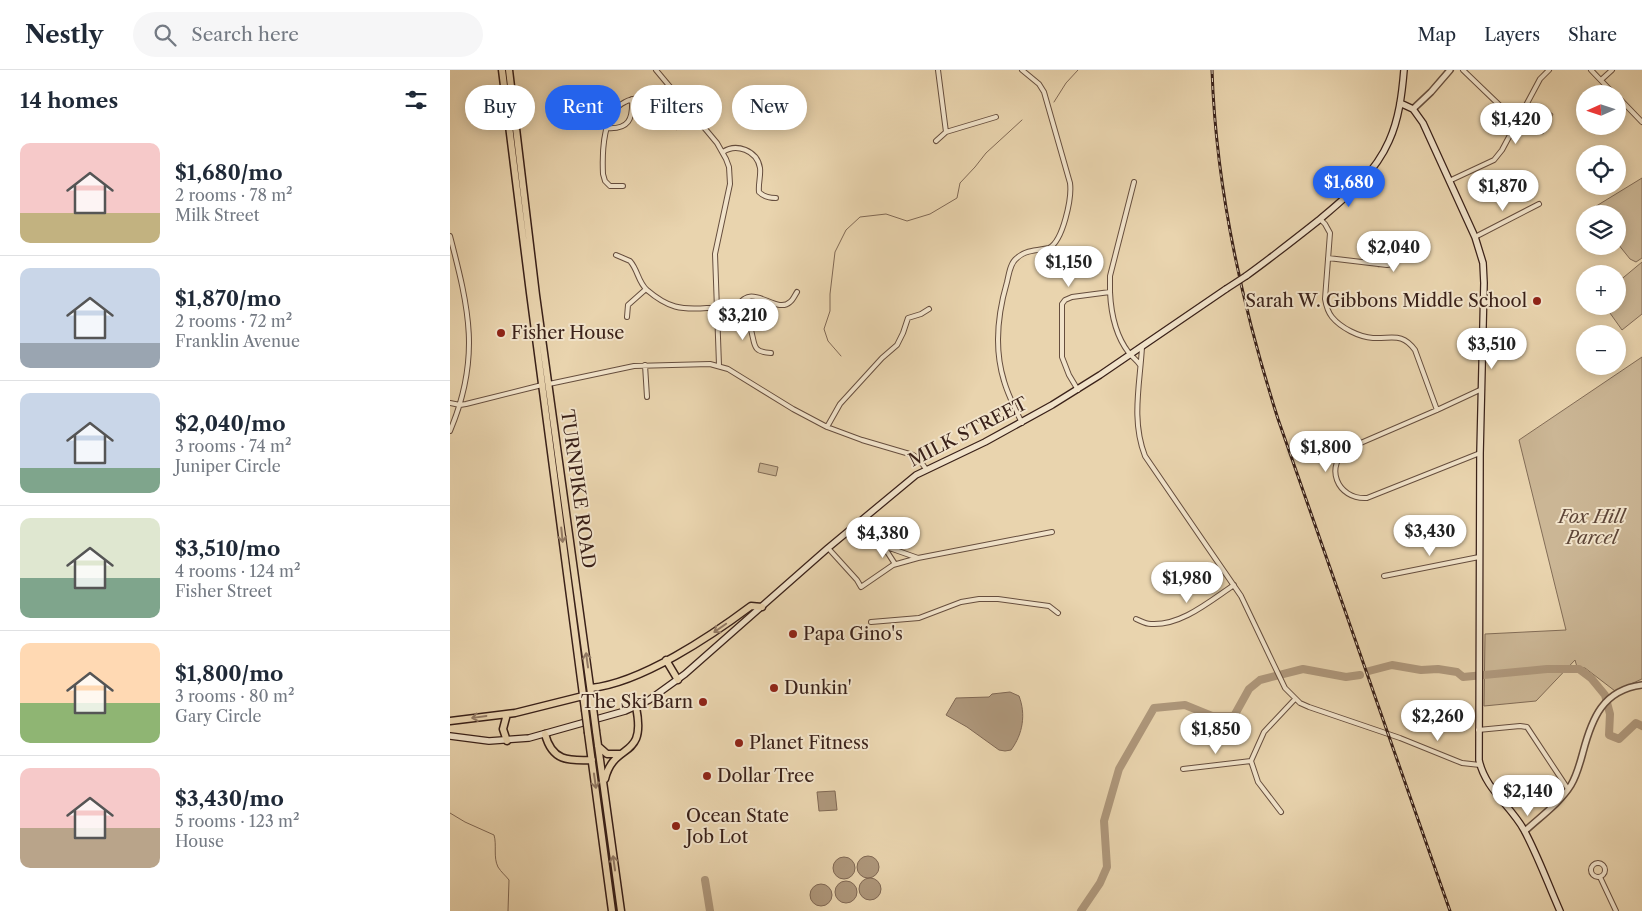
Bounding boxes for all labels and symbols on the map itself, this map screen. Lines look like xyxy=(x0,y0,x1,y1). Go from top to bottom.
north arrow xyxy=(1576,85,1626,135)
pin: $1,420 xyxy=(1475,102,1557,145)
pin: $1,680 xyxy=(1308,166,1390,208)
pin: $1,870 xyxy=(1462,170,1544,212)
pin: $2,040 xyxy=(1353,230,1435,273)
pin: $1,150 xyxy=(1028,246,1110,288)
place label: Sarah W. Gibbons Middle School xyxy=(1245,290,1527,312)
marker: Sarah W. Gibbons Middle School xyxy=(1531,295,1543,307)
pin: $3,210 xyxy=(702,298,784,341)
place label: Fisher House xyxy=(511,322,624,344)
marker: Fisher House xyxy=(495,327,507,339)
pin: $3,510 xyxy=(1451,328,1533,370)
street label: MILK STREET xyxy=(905,392,1032,471)
street label: TURNPIKE ROAD xyxy=(556,408,600,570)
pin: $1,800 xyxy=(1285,430,1367,473)
park label: Fox Hill Parcel xyxy=(1557,506,1628,549)
pin: $3,430 xyxy=(1389,514,1471,557)
pin: $4,380 xyxy=(842,516,924,559)
one-way arrow xyxy=(557,527,567,543)
pin: $1,980 xyxy=(1146,562,1228,604)
one-way arrow xyxy=(713,623,727,633)
place label: Papa Gino's xyxy=(803,623,903,645)
marker: Papa Gino's xyxy=(787,628,799,640)
one-way arrow xyxy=(582,652,592,668)
place label: Dunkin' xyxy=(784,677,852,699)
marker: Dunkin' xyxy=(768,682,780,694)
place label: The Ski Barn xyxy=(581,691,693,713)
marker: The Ski Barn xyxy=(697,696,709,708)
pin: $2,260 xyxy=(1397,700,1479,742)
pin: $1,850 xyxy=(1175,712,1257,755)
one-way arrow xyxy=(471,713,487,723)
place label: Planet Fitness xyxy=(749,732,869,754)
marker: Planet Fitness xyxy=(733,737,745,749)
place label: Dollar Tree xyxy=(717,765,814,787)
marker: Dollar Tree xyxy=(701,770,713,782)
one-way arrow xyxy=(590,773,600,789)
pin: $2,140 xyxy=(1487,774,1569,817)
place label: Ocean State Job Lot xyxy=(683,805,789,848)
marker: Ocean State Job Lot xyxy=(670,820,682,832)
one-way arrow xyxy=(609,855,619,871)

